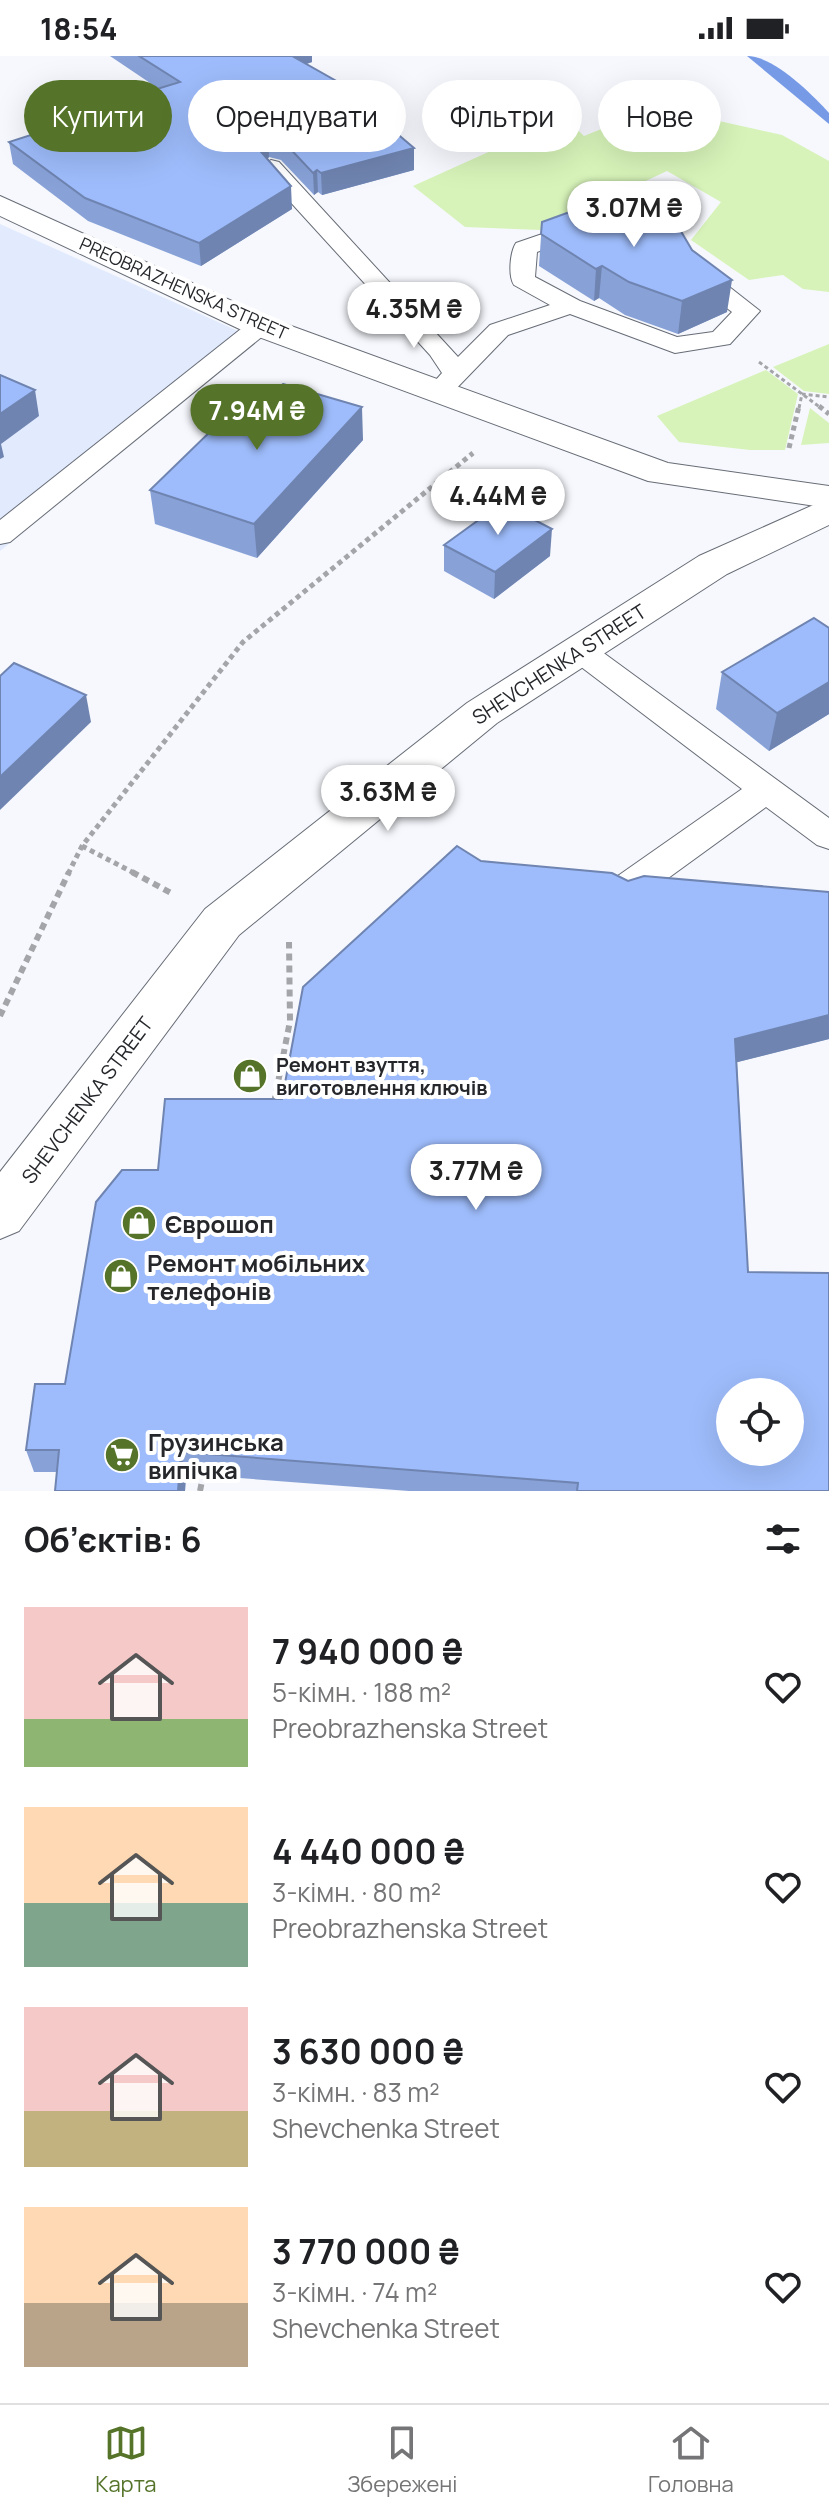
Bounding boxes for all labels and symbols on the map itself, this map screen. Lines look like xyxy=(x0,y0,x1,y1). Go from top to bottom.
pin: 3.07M ₴ xyxy=(560,181,708,249)
street label: PREOBRAZHENSKA STREET xyxy=(76,231,292,345)
pin: 4.35M ₴ xyxy=(340,282,488,350)
pin: 7.94M ₴ xyxy=(183,384,331,452)
pin: 4.44M ₴ xyxy=(424,469,572,537)
street label: SHEVCHENKA STREET xyxy=(467,598,651,730)
pin: 3.63M ₴ xyxy=(314,765,462,833)
street label: SHEVCHENKA STREET xyxy=(15,1011,159,1189)
place label: Ремонт взуття, виготовлення ключів xyxy=(276,1051,488,1101)
shop icon: Ремонт взуття, виготовлення ключів xyxy=(231,1057,269,1095)
pin: 3.77M ₴ xyxy=(402,1144,550,1212)
shop icon: Єврошоп xyxy=(120,1204,158,1242)
place label: Єврошоп xyxy=(165,1207,274,1240)
place label: Ремонт мобільних телефонів xyxy=(147,1246,366,1307)
shop icon: Ремонт мобільних телефонів xyxy=(102,1257,140,1295)
place label: Грузинська випічка xyxy=(148,1425,284,1486)
supermarket icon: Грузинська випічка xyxy=(103,1436,141,1474)

